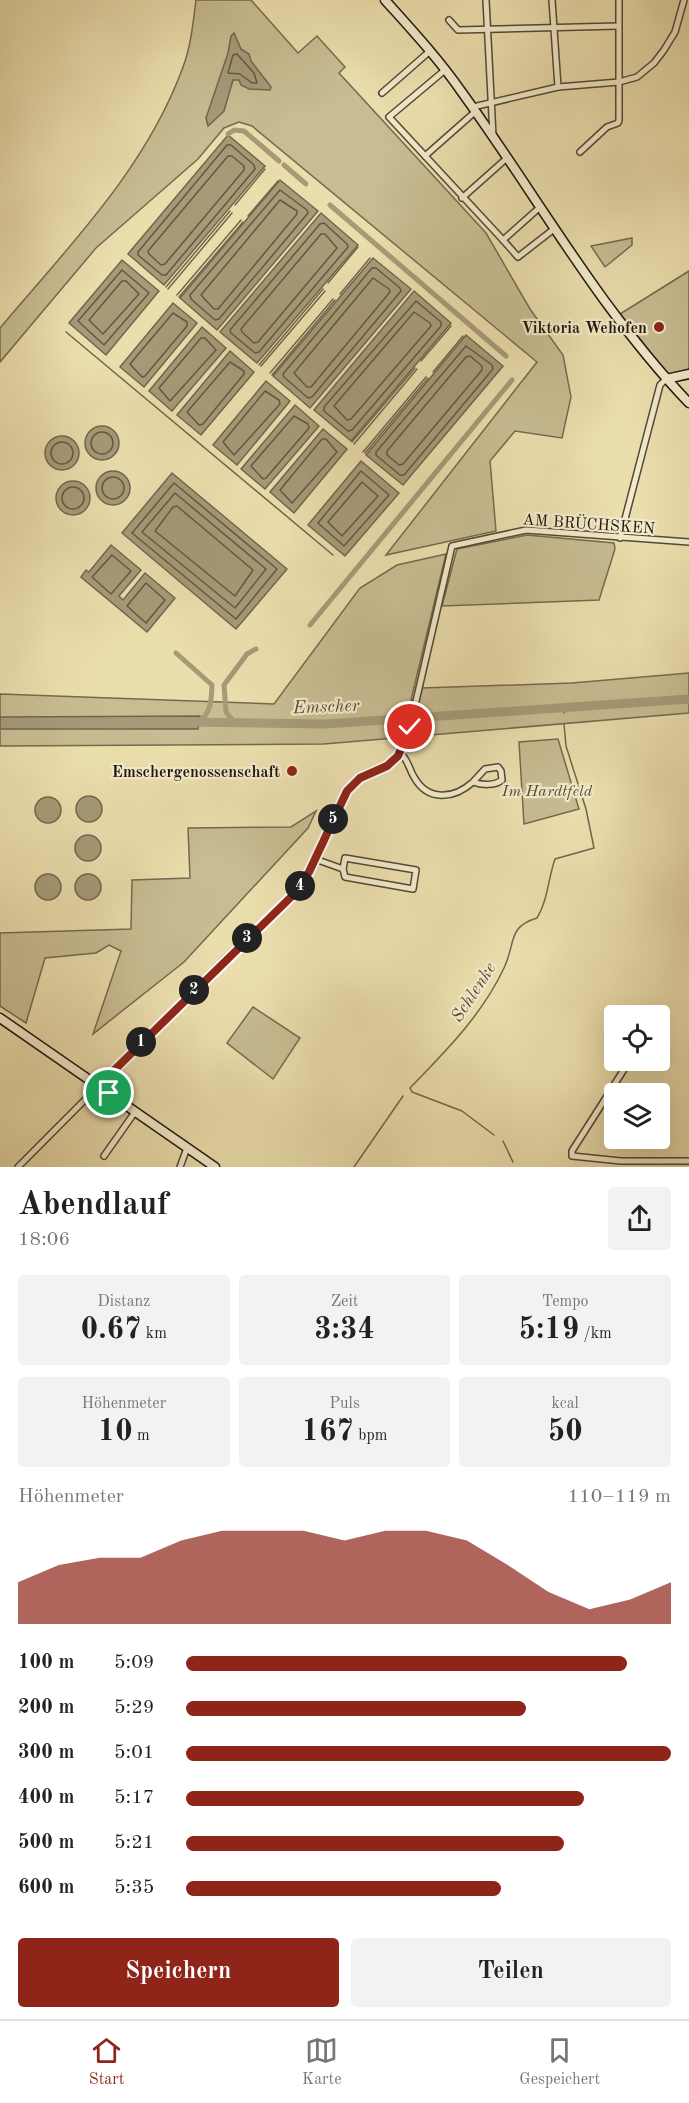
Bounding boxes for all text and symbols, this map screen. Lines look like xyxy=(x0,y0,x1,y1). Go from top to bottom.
marker: Viktoria Wehofen xyxy=(652,320,666,334)
place label: Viktoria Wehofen xyxy=(521,321,647,337)
street label: AM BRÜCHSKEN xyxy=(522,508,656,538)
water label: Emscher xyxy=(291,697,361,717)
pin xyxy=(384,701,435,752)
icon: check xyxy=(393,710,426,743)
marker: Emschergenossenschaft xyxy=(285,764,299,778)
place label: Emschergenossenschaft xyxy=(112,765,280,781)
park label: Im Hardtfeld xyxy=(501,784,593,800)
pin: 5 xyxy=(318,804,348,834)
text: 5 xyxy=(328,811,338,827)
pin: 4 xyxy=(285,871,315,901)
text: 4 xyxy=(295,878,305,894)
pin: 3 xyxy=(232,923,262,953)
text: 3 xyxy=(242,930,252,946)
water label: Schlenke xyxy=(448,960,500,1026)
pin: 2 xyxy=(179,975,209,1005)
text: 2 xyxy=(189,982,199,998)
map controls xyxy=(604,1005,670,1149)
button: locate xyxy=(604,1005,670,1071)
pin: 1 xyxy=(126,1027,156,1057)
text: 1 xyxy=(136,1034,146,1050)
pin xyxy=(83,1067,134,1118)
icon: arrive xyxy=(92,1076,125,1109)
button: layers xyxy=(604,1083,670,1149)
button: share xyxy=(608,1187,671,1250)
text: Abendlauf xyxy=(18,1189,169,1222)
text: 18:06 xyxy=(18,1230,70,1250)
text: Distanz xyxy=(97,1294,150,1310)
text: Zeit xyxy=(331,1294,358,1310)
text: Tempo xyxy=(542,1294,588,1310)
text: 0.67 xyxy=(81,1315,141,1345)
text: 3:34 xyxy=(314,1315,375,1345)
text: 5:19 xyxy=(519,1315,579,1345)
text: km xyxy=(141,1326,167,1342)
text: /km xyxy=(579,1326,612,1342)
text: Höhenmeter xyxy=(81,1396,166,1412)
text: Puls xyxy=(329,1396,360,1412)
text: kcal xyxy=(551,1396,579,1412)
text: 10 xyxy=(98,1417,133,1447)
text: 167 xyxy=(302,1417,354,1447)
text: 50 xyxy=(548,1417,583,1447)
text: m xyxy=(133,1428,150,1444)
text: bpm xyxy=(354,1428,387,1444)
text: Höhenmeter xyxy=(18,1487,124,1507)
text: 110–119 m xyxy=(568,1487,671,1507)
text: 100 m xyxy=(18,1653,74,1673)
text: 5:09 xyxy=(114,1653,154,1673)
text: 200 m xyxy=(18,1698,74,1718)
text: 5:29 xyxy=(114,1698,154,1718)
text: 300 m xyxy=(18,1743,74,1763)
text: 5:01 xyxy=(114,1743,154,1763)
text: 400 m xyxy=(18,1788,74,1808)
text: 5:17 xyxy=(114,1788,154,1808)
text: 500 m xyxy=(18,1833,74,1853)
text: 5:21 xyxy=(114,1833,154,1853)
text: 600 m xyxy=(18,1878,74,1898)
text: 5:35 xyxy=(114,1878,154,1898)
button: Speichern xyxy=(18,1938,339,2007)
button: Teilen xyxy=(351,1938,671,2007)
tab: Start xyxy=(89,2034,124,2090)
tab: Karte xyxy=(302,2034,342,2090)
tab: Gespeichert xyxy=(519,2034,600,2090)

